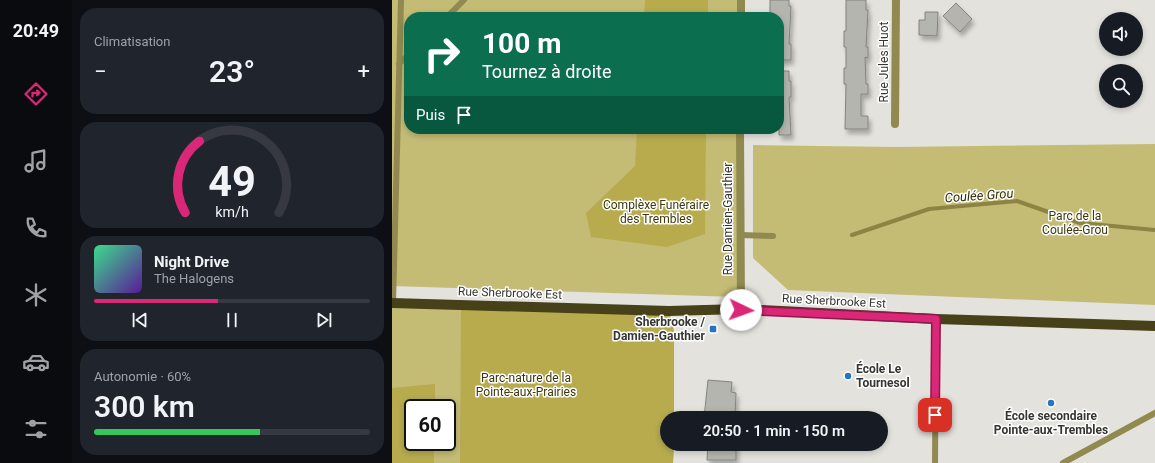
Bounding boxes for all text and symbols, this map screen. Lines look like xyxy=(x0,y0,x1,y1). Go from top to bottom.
map controls xyxy=(1099,12,1143,108)
button: sound xyxy=(1099,12,1143,56)
text: 20:49 xyxy=(13,20,59,41)
street label: Rue Jules Huot xyxy=(877,21,891,102)
text: 100 m xyxy=(482,27,561,60)
icon: right xyxy=(416,28,468,80)
text: Climatisation xyxy=(94,34,170,49)
text: 23° xyxy=(209,54,255,89)
text: − xyxy=(94,59,107,84)
text: + xyxy=(358,59,370,84)
text: Tournez à droite xyxy=(482,61,611,82)
button: search xyxy=(1099,64,1143,108)
icon: directions xyxy=(22,80,50,108)
icon: arrive xyxy=(453,104,475,126)
text: Puis xyxy=(416,106,445,124)
icon: music xyxy=(22,147,50,175)
text: 49 xyxy=(208,156,256,205)
street label: Rue Damien-Gauthier xyxy=(721,163,735,275)
water label: Coulée Grou xyxy=(944,186,1014,205)
park label: Complèxe Funéraire des Trembles xyxy=(603,198,709,226)
text: km/h xyxy=(215,203,249,219)
park label: Parc de la Coulée-Grou xyxy=(1042,209,1108,237)
icon: phone xyxy=(22,214,50,242)
text: Night Drive xyxy=(154,253,229,271)
text: The Halogens xyxy=(154,271,234,286)
icon: climate xyxy=(22,281,50,309)
street label: Rue Sherbrooke Est xyxy=(458,284,562,302)
position arrow xyxy=(720,289,762,331)
street label: Rue Sherbrooke Est xyxy=(782,291,886,311)
icon: previous xyxy=(129,309,151,331)
icon: pause xyxy=(221,309,243,331)
icon: next xyxy=(313,309,335,331)
place label: Sherbrooke / Damien-Gauthier xyxy=(613,315,706,343)
marker: Sherbrooke / Damien-Gauthier xyxy=(708,324,718,334)
icon: car xyxy=(22,348,50,376)
place label: École Le Tournesol xyxy=(856,361,910,390)
text: Autonomie · 60% xyxy=(94,369,191,384)
park label: Parc-nature de la Pointe-aux-Prairies xyxy=(476,371,576,399)
marker: École Le Tournesol xyxy=(843,371,853,381)
text: 300 km xyxy=(94,389,195,424)
pin xyxy=(918,398,952,432)
marker: École secondaire Pointe-aux-Trembles xyxy=(1046,398,1056,408)
speed limit sign: 60 xyxy=(404,399,456,451)
icon: arrive xyxy=(924,404,946,426)
place label: École secondaire Pointe-aux-Trembles xyxy=(994,408,1108,437)
icon: filters xyxy=(22,415,50,443)
text: 20:50 · 1 min · 150 m xyxy=(703,422,845,440)

